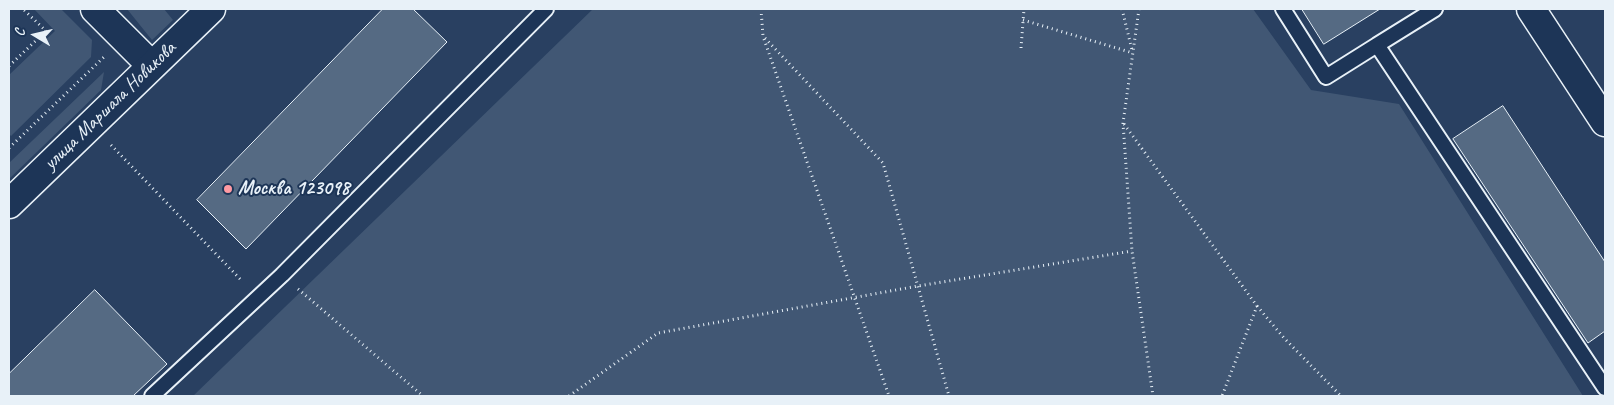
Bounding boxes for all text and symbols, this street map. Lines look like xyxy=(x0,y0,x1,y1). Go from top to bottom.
north arrow xyxy=(10,10,60,60)
text: С xyxy=(11,28,29,37)
street label: улица Маршала Новикова xyxy=(39,37,181,175)
place label: Москва 123098 xyxy=(238,177,349,201)
marker: Москва 123098 xyxy=(222,183,234,195)

